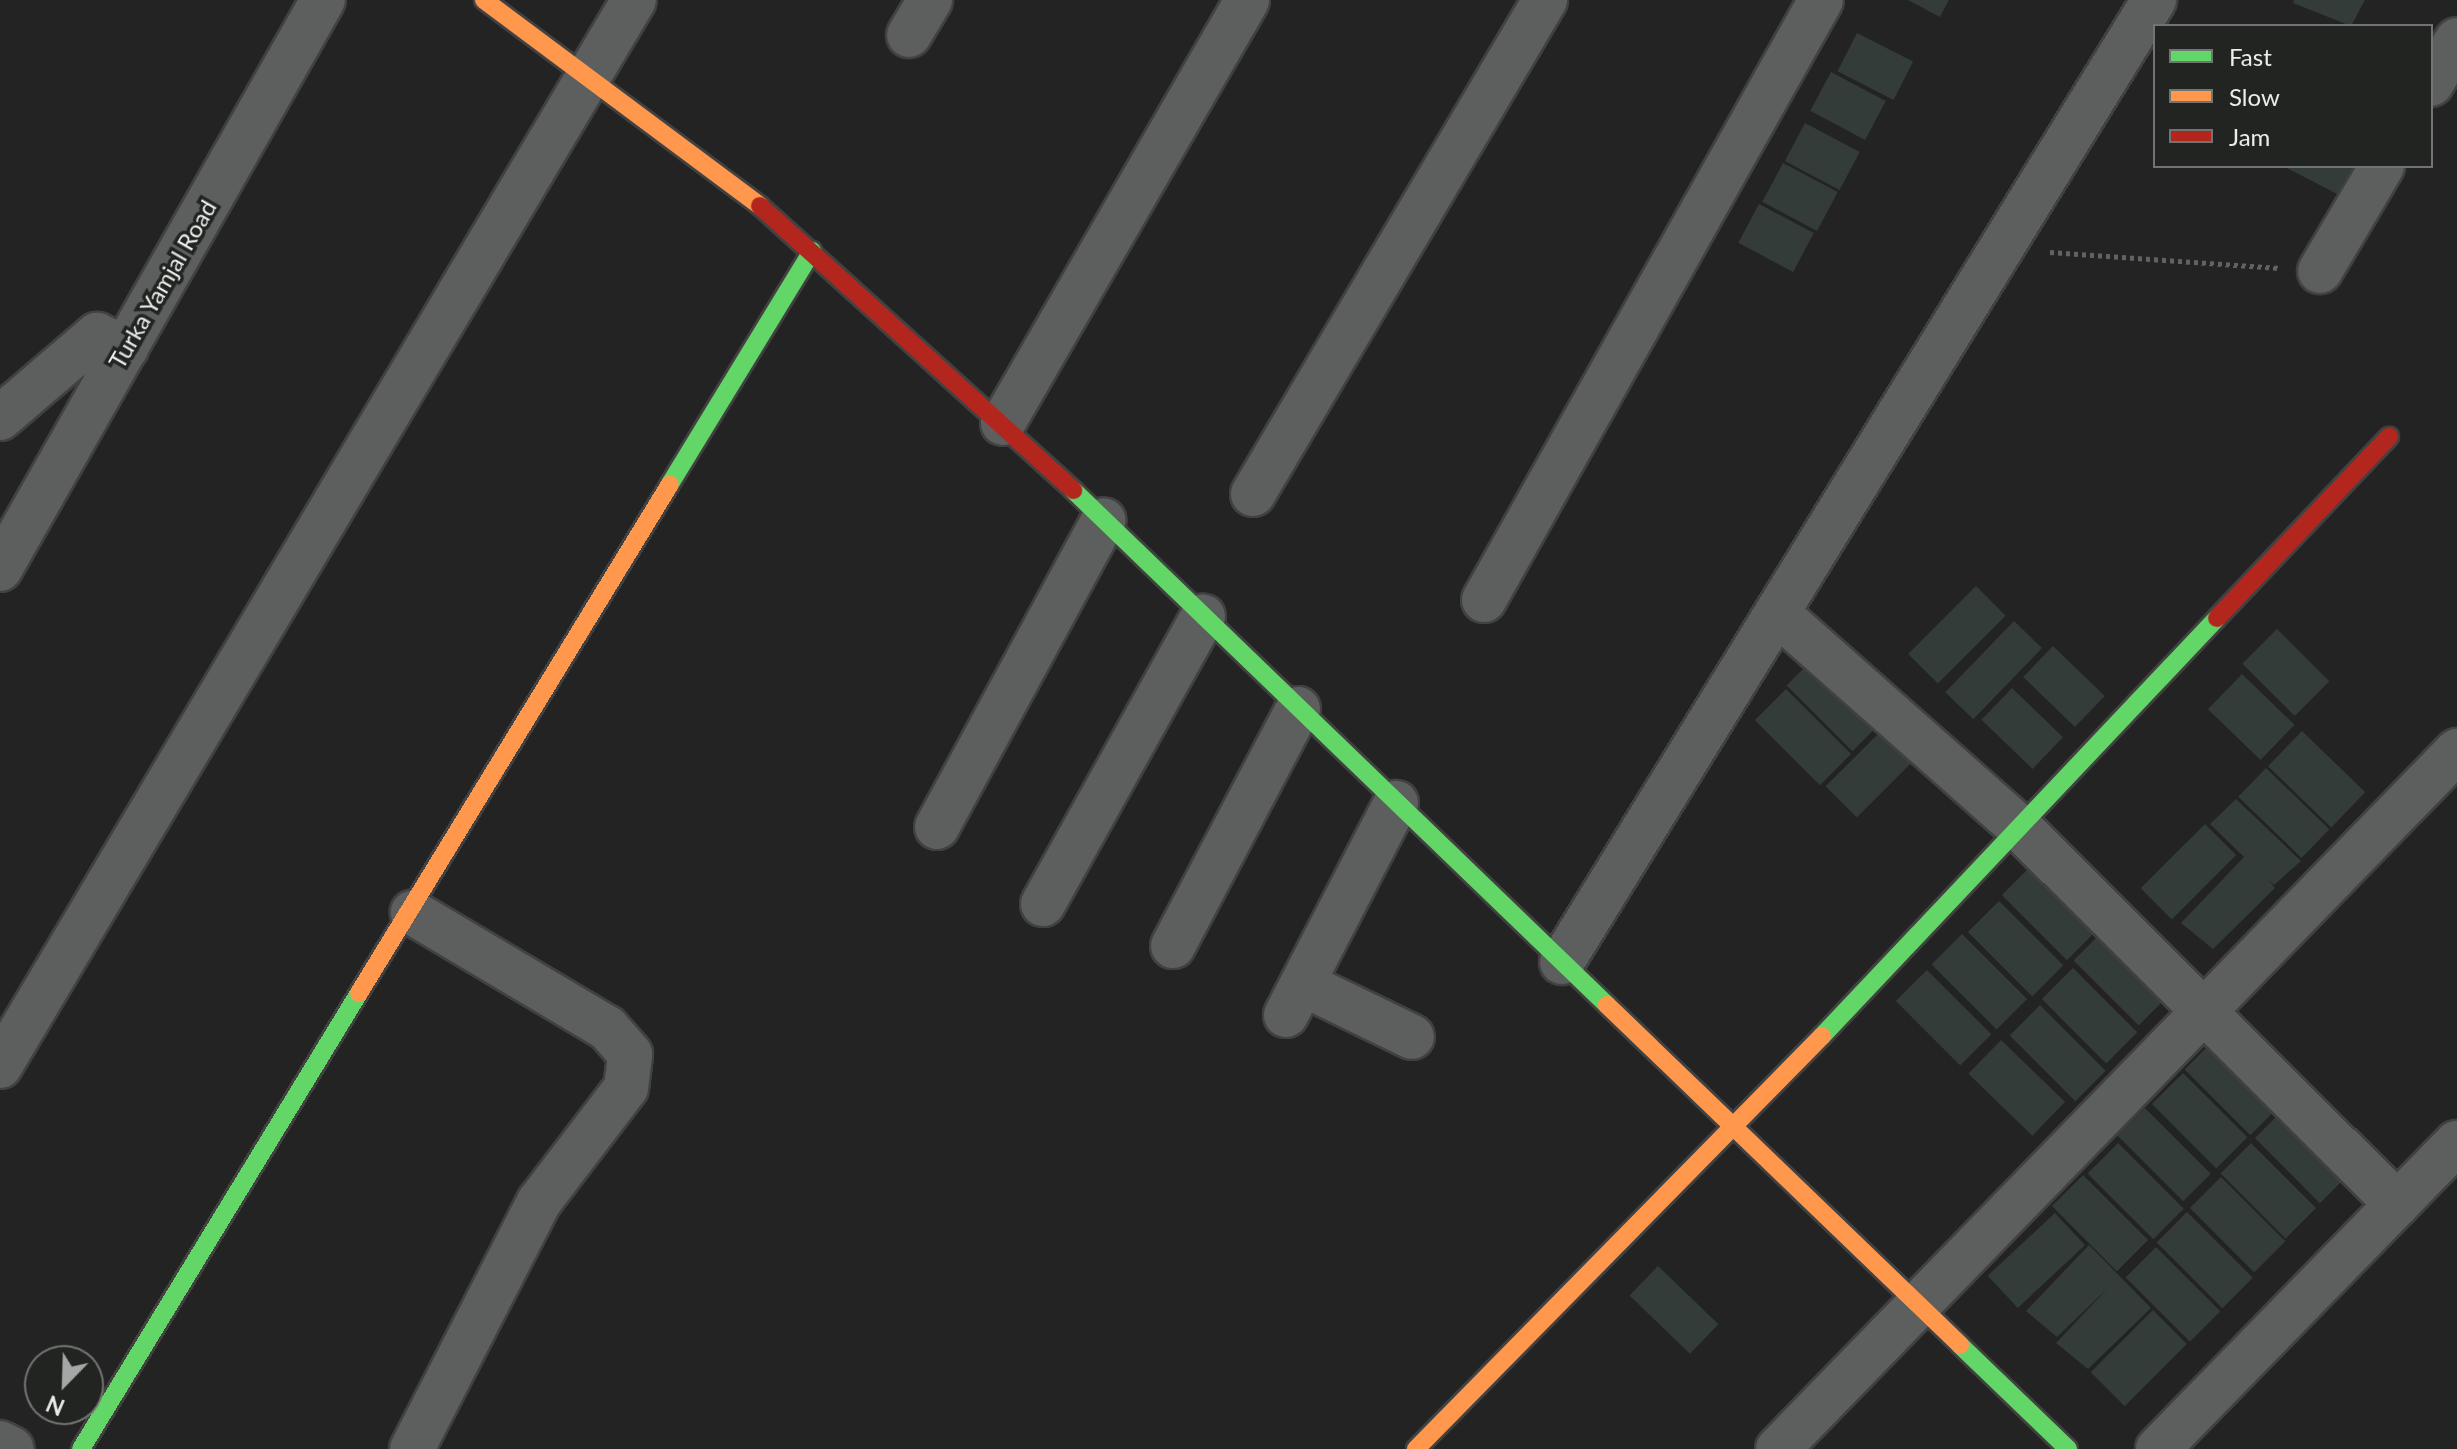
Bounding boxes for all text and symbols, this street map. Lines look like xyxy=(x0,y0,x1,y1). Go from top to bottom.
legend xyxy=(2153,24,2433,168)
text: Fast xyxy=(2229,42,2272,71)
text: Slow xyxy=(2229,82,2280,111)
text: Jam xyxy=(2229,122,2270,151)
street label: Turka Yamjal Road xyxy=(102,194,222,374)
north arrow xyxy=(24,1345,104,1425)
text: N xyxy=(42,1390,68,1421)

